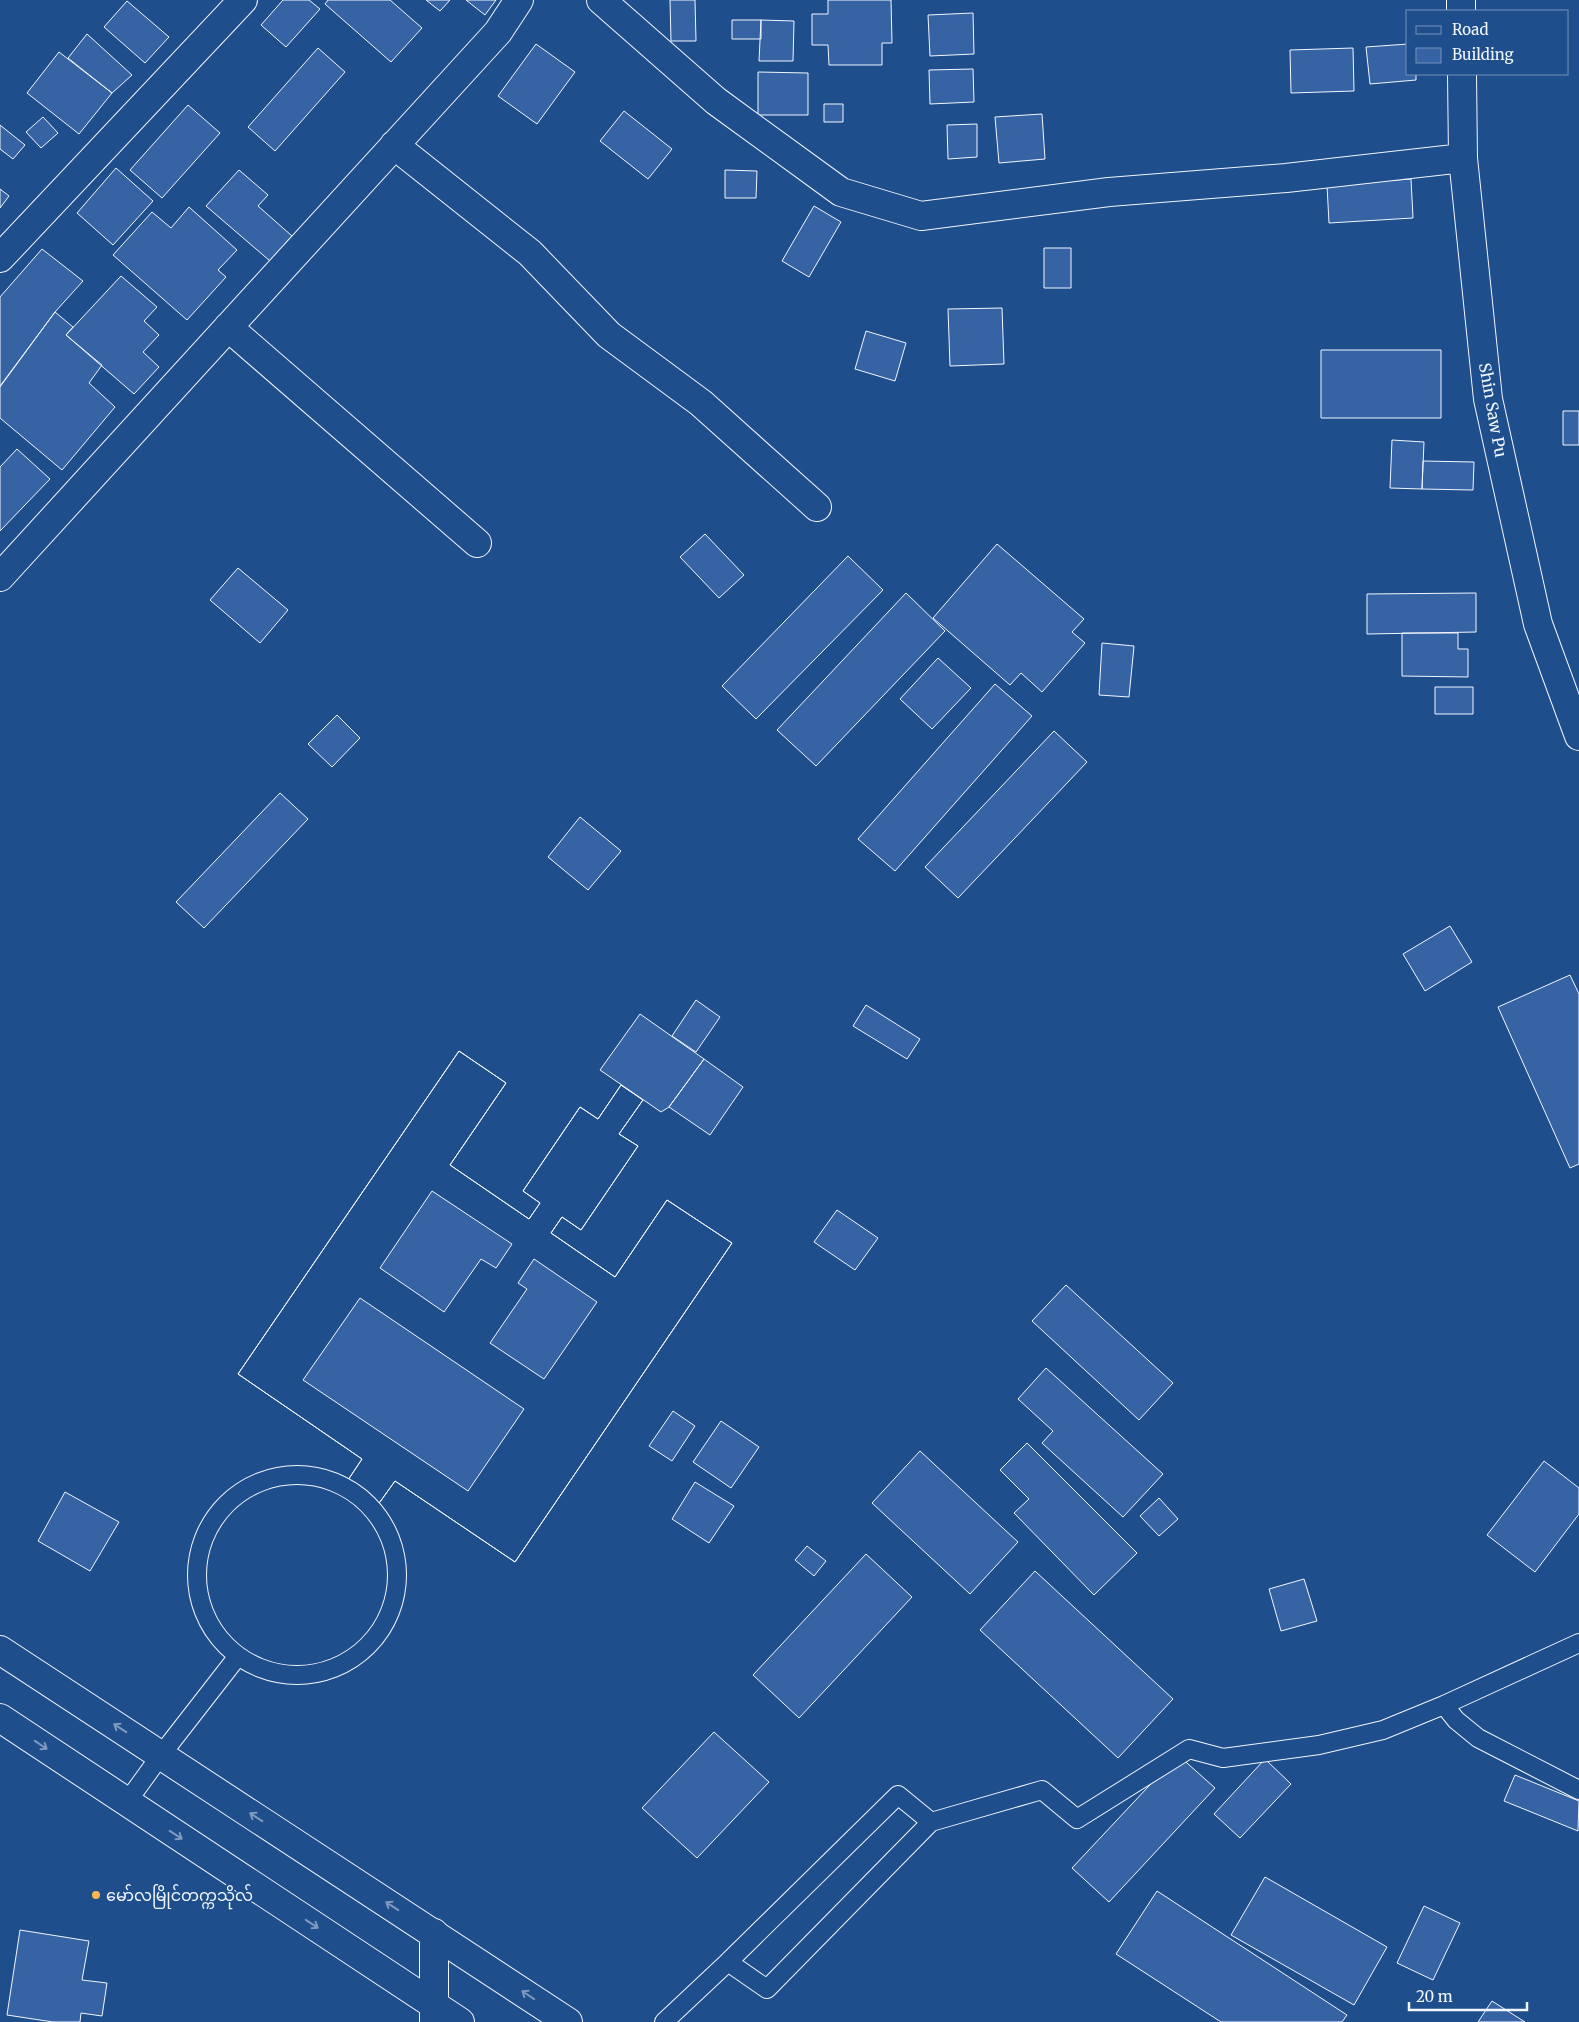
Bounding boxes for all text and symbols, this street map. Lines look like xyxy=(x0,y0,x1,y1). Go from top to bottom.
legend xyxy=(1406,10,1569,75)
text: Road xyxy=(1452,20,1488,39)
text: Building xyxy=(1452,45,1514,64)
street label: Shin Saw Pu xyxy=(1475,361,1511,459)
one-way arrow xyxy=(113,1723,127,1733)
one-way arrow xyxy=(33,1740,47,1750)
one-way arrow xyxy=(249,1812,263,1822)
one-way arrow xyxy=(169,1830,183,1840)
place label: မော်လမြိုင်တက္ကသိုလ် xyxy=(106,1884,253,1910)
marker: မော်လမြိုင်တက္ကသိုလ် xyxy=(90,1889,102,1901)
one-way arrow xyxy=(385,1900,399,1911)
one-way arrow xyxy=(305,1919,319,1929)
scale bar xyxy=(1409,1980,1526,2012)
text: 20 m xyxy=(1416,1987,1453,2006)
one-way arrow xyxy=(521,1990,535,2000)

